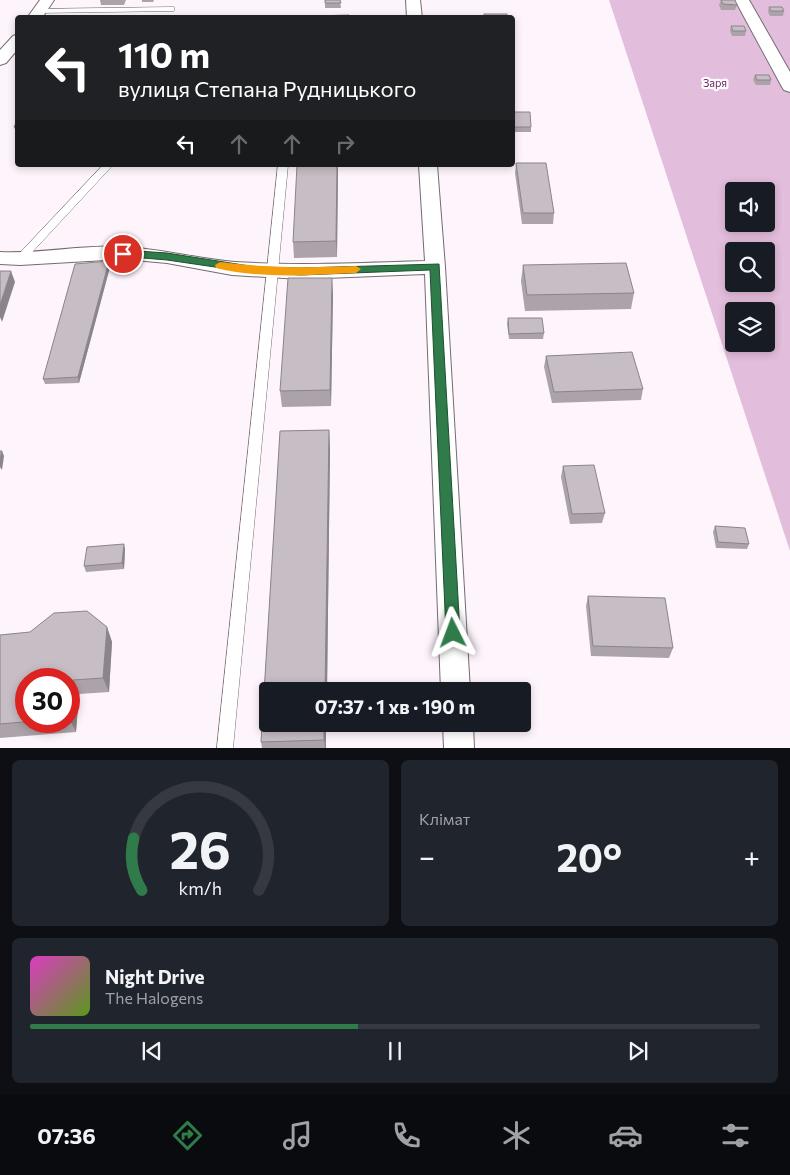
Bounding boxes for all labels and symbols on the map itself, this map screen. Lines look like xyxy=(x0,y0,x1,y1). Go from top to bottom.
park label: Заря xyxy=(703,76,727,89)
pin xyxy=(102,233,144,275)
position arrow xyxy=(426,606,478,658)
speed limit sign: 30 xyxy=(15,668,80,733)

